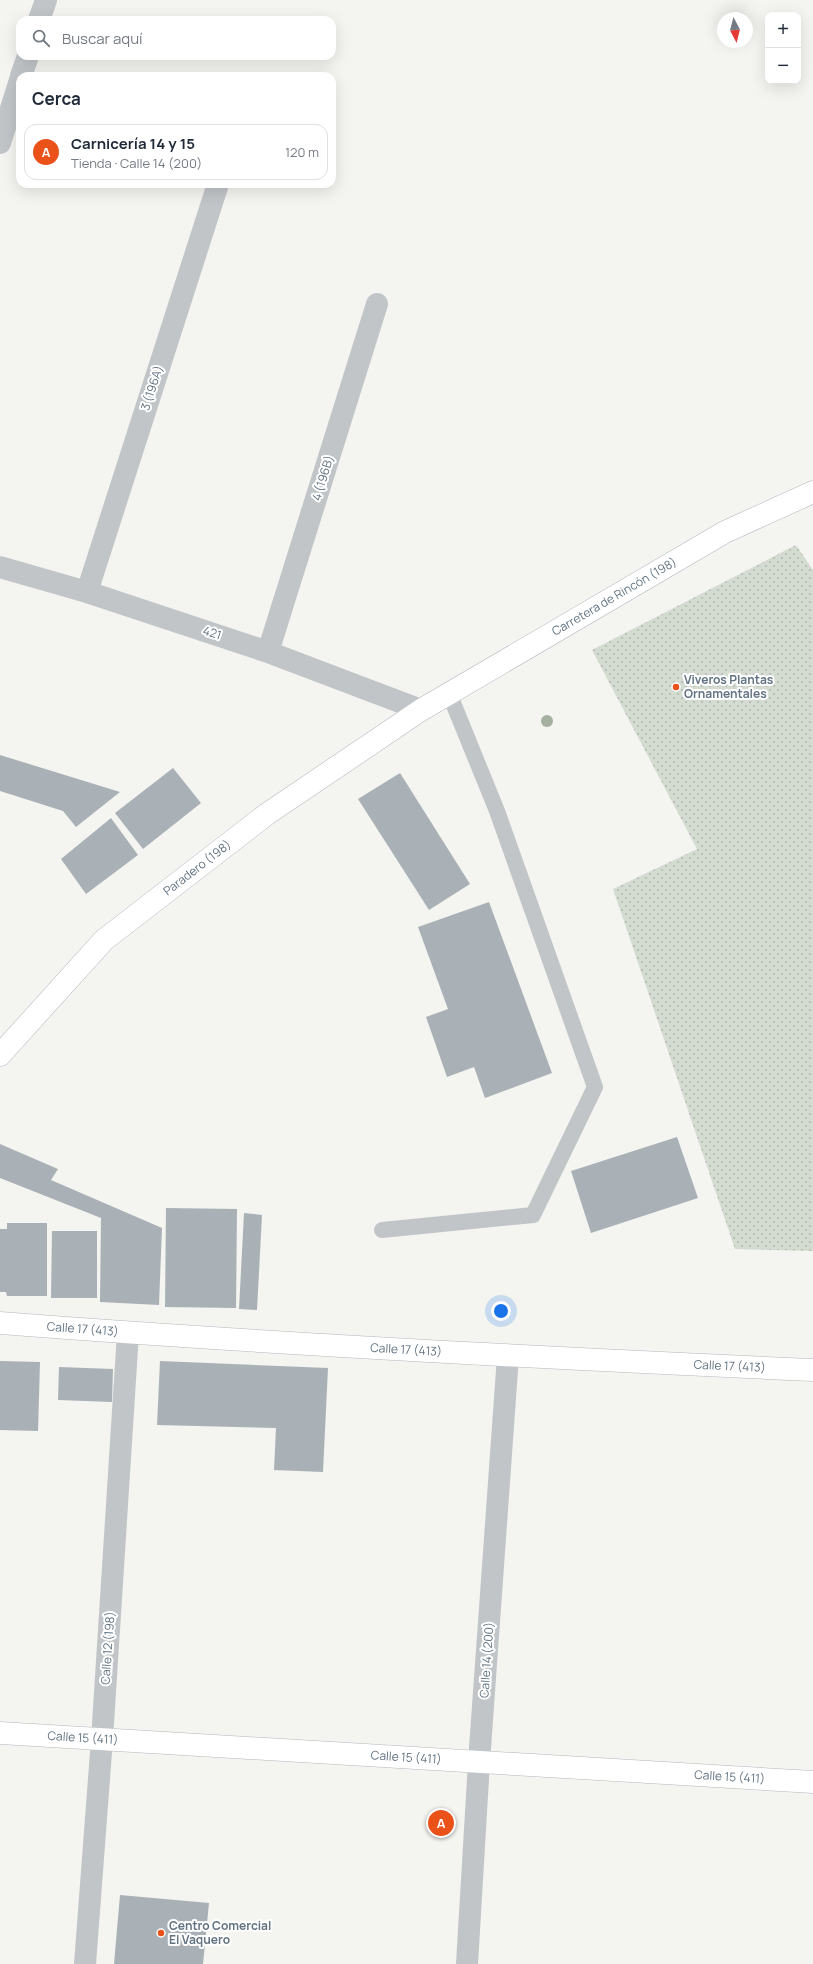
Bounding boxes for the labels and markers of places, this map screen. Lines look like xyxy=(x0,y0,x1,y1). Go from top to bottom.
place label: Viveros Plantas Ornamentales xyxy=(684,671,774,702)
marker: Viveros Plantas Ornamentales xyxy=(671,682,681,692)
pin: A xyxy=(428,1808,454,1838)
place label: Centro Comercial El Vaquero xyxy=(169,1917,271,1948)
marker: Centro Comercial El Vaquero xyxy=(156,1928,166,1938)

